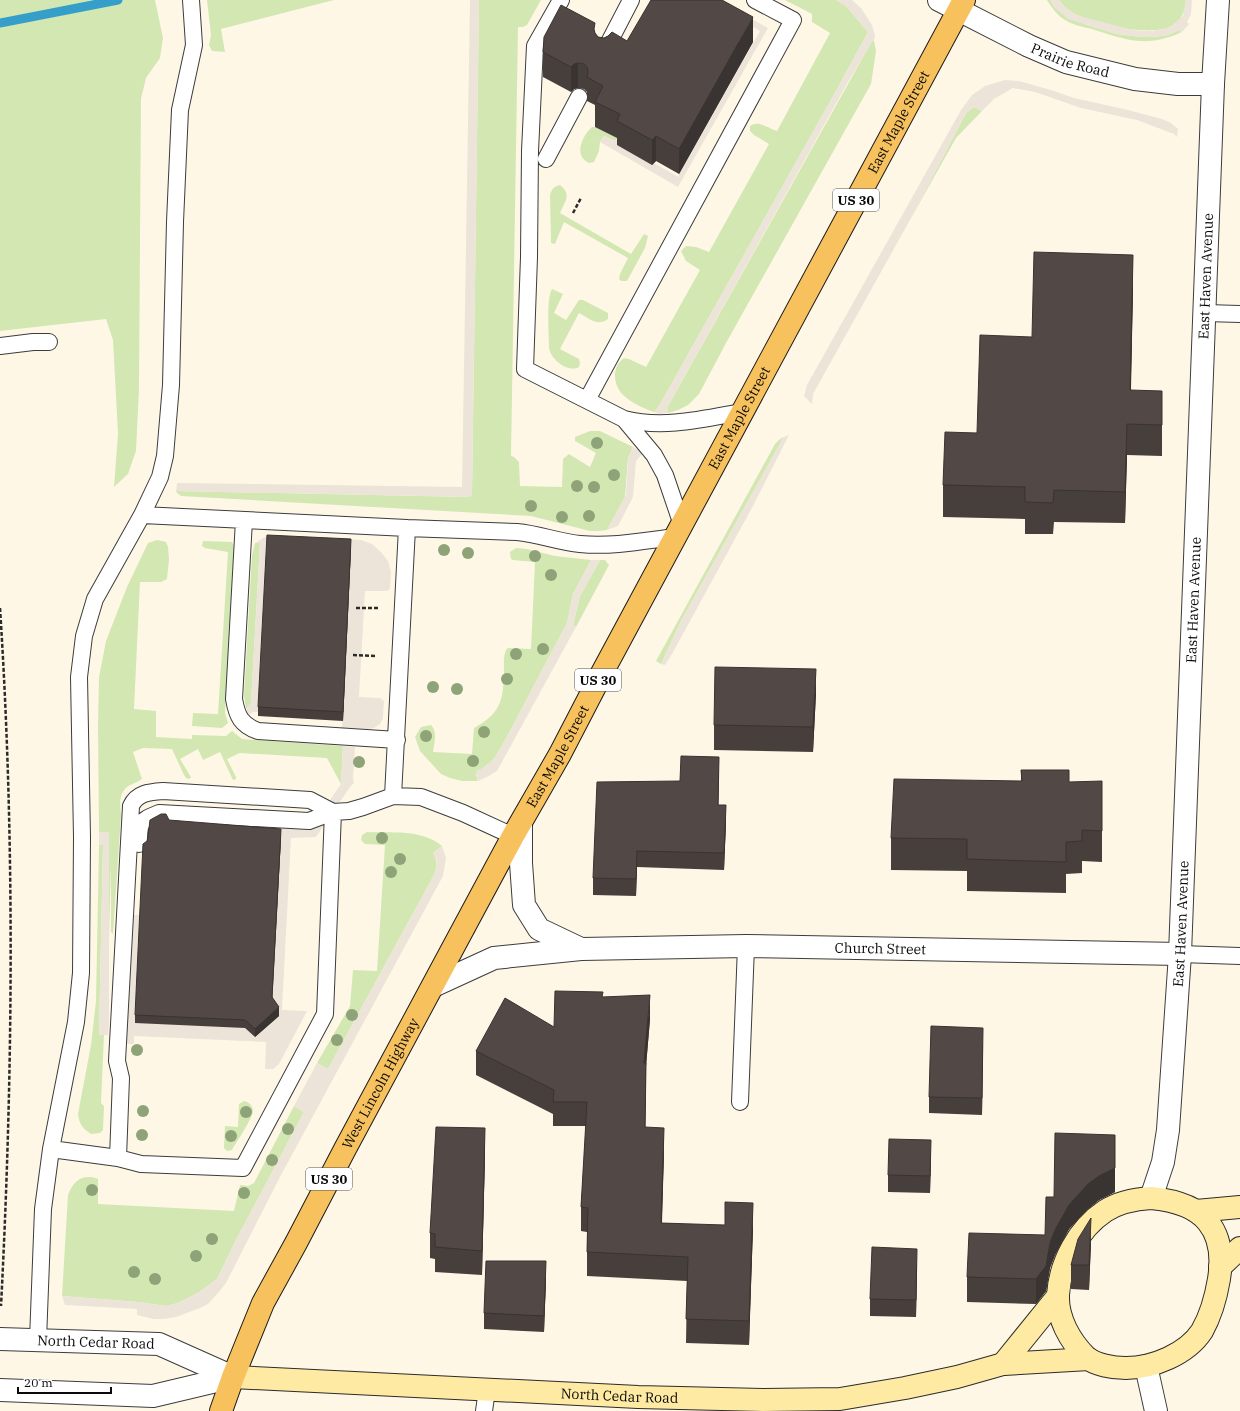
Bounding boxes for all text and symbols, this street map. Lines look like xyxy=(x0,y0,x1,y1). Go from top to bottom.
street label: Prairie Road xyxy=(1028,39,1112,81)
street label: East Maple Street xyxy=(863,67,933,177)
road number: US 30 xyxy=(833,189,879,211)
street label: East Haven Avenue xyxy=(1194,213,1217,340)
street label: East Maple Street xyxy=(704,363,774,473)
street label: East Haven Avenue xyxy=(1182,536,1205,663)
road number: US 30 xyxy=(575,669,621,691)
street label: East Maple Street xyxy=(522,702,593,811)
street label: East Haven Avenue xyxy=(1169,860,1193,987)
street label: Church Street xyxy=(835,939,926,958)
street label: West Lincoln Highway xyxy=(338,1014,423,1152)
road number: US 30 xyxy=(306,1168,352,1190)
street label: North Cedar Road xyxy=(37,1331,156,1353)
scale bar xyxy=(18,1369,111,1395)
text: 20 m xyxy=(24,1375,53,1390)
street label: North Cedar Road xyxy=(560,1384,679,1407)

